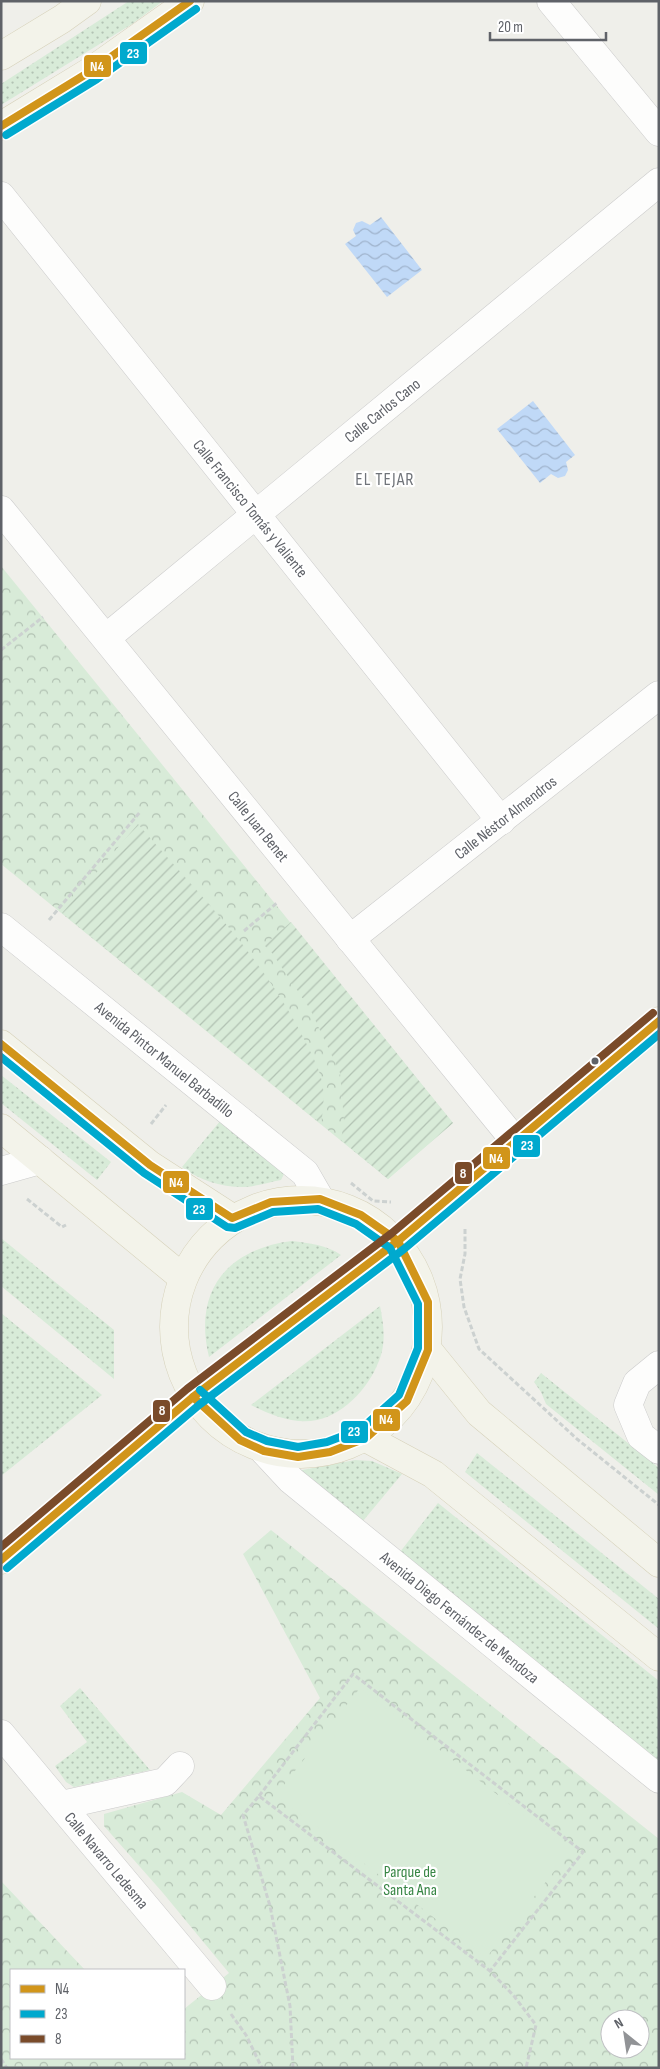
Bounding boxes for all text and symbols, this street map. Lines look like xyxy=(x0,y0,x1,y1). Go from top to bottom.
scale bar xyxy=(490,10,606,42)
text: 20 m xyxy=(498,18,523,37)
line badge: 23 xyxy=(119,41,148,65)
text: 23 xyxy=(127,45,139,62)
line badge: N4 xyxy=(83,54,112,78)
text: N4 xyxy=(90,58,104,75)
street label: Calle Carlos Cano xyxy=(341,375,425,447)
street label: Calle Francisco Tomás y Valiente xyxy=(188,436,311,582)
district label: EL TEJAR xyxy=(355,469,415,490)
street label: Calle Néstor Almendros xyxy=(451,772,561,864)
street label: Calle Juan Benet xyxy=(223,788,292,866)
street label: Avenida Pintor Manuel Barbadillo xyxy=(90,998,238,1122)
unlabelled marker xyxy=(590,1056,600,1066)
line badge: 23 xyxy=(512,1134,541,1158)
text: 23 xyxy=(521,1137,533,1154)
line badge: N4 xyxy=(482,1146,511,1170)
text: N4 xyxy=(489,1150,503,1167)
line badge: 8 xyxy=(454,1161,473,1185)
text: 8 xyxy=(460,1165,467,1182)
line badge: N4 xyxy=(162,1170,190,1194)
text: N4 xyxy=(169,1174,183,1191)
line badge: 23 xyxy=(185,1197,214,1221)
text: 23 xyxy=(193,1201,205,1218)
line badge: 8 xyxy=(152,1399,171,1423)
text: 8 xyxy=(159,1402,166,1419)
line badge: N4 xyxy=(372,1408,401,1432)
text: N4 xyxy=(379,1411,393,1428)
line badge: 23 xyxy=(340,1420,369,1444)
text: 23 xyxy=(348,1423,360,1440)
street label: Avenida Diego Fernández de Mendoza xyxy=(375,1548,542,1688)
street label: Calle Navarro Ledesma xyxy=(60,1809,152,1913)
park label: Parque de Santa Ana xyxy=(383,1863,437,1900)
legend xyxy=(10,1969,185,2059)
text: N4 xyxy=(55,1980,69,1999)
text: 23 xyxy=(55,2005,68,2024)
north arrow xyxy=(600,2009,650,2059)
text: N xyxy=(611,2014,626,2032)
text: 8 xyxy=(55,2030,62,2049)

